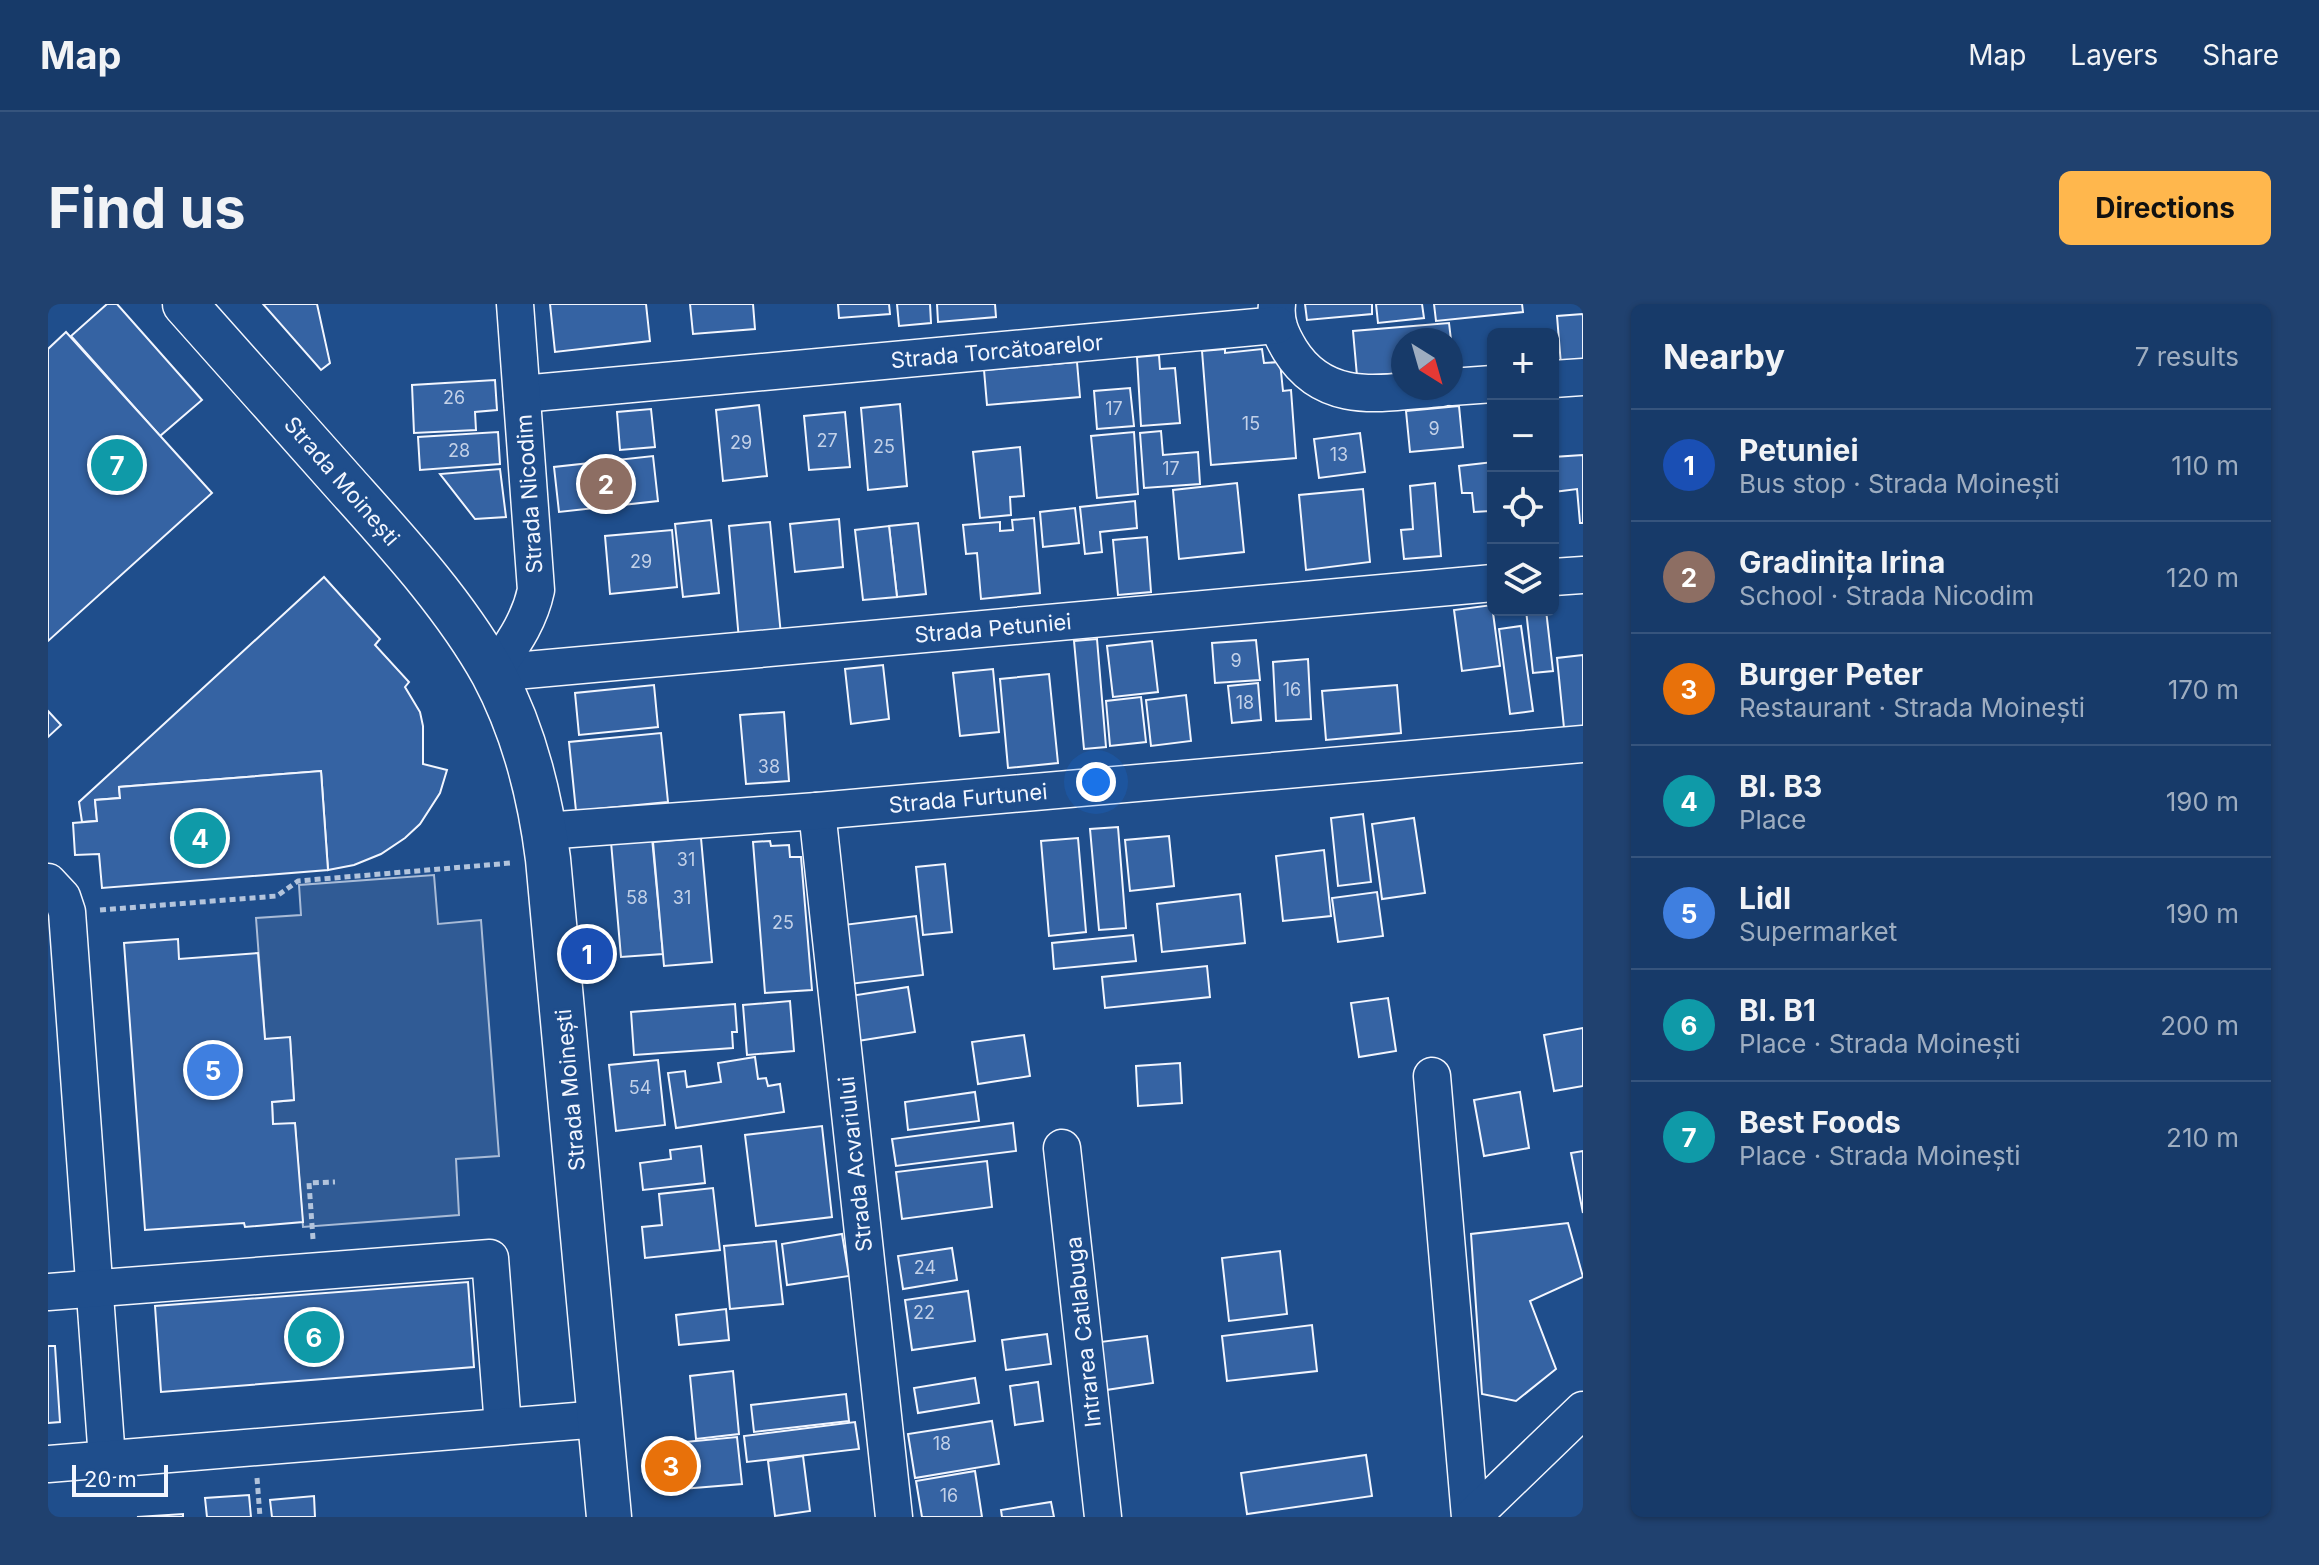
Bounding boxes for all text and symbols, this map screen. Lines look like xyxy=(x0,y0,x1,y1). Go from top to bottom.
text: Map xyxy=(40,32,121,78)
text: Map xyxy=(1968,38,2026,72)
text: Layers xyxy=(2070,38,2158,72)
text: Share xyxy=(2202,38,2279,72)
button: Directions xyxy=(2059,171,2271,245)
text: Find us xyxy=(48,174,246,242)
north arrow xyxy=(1391,328,1463,400)
map controls xyxy=(1487,328,1559,616)
button: + xyxy=(1487,328,1559,400)
street label: Strada Torcătoarelor xyxy=(890,329,1104,373)
text: Nearby xyxy=(1663,336,1785,377)
text: 7 results xyxy=(2135,341,2239,372)
house number: 26 xyxy=(443,387,465,408)
house number: 17 xyxy=(1105,398,1123,419)
button: − xyxy=(1487,400,1559,472)
street label: Strada Moinești xyxy=(278,411,405,551)
street label: Strada Nicodim xyxy=(510,413,548,575)
house number: 15 xyxy=(1242,413,1260,434)
house number: 9 xyxy=(1428,418,1440,439)
house number: 27 xyxy=(816,430,838,451)
house number: 29 xyxy=(730,432,752,453)
text: Petuniei xyxy=(1739,432,1859,468)
pin: 7 xyxy=(91,435,143,495)
house number: 25 xyxy=(873,436,895,457)
house number: 28 xyxy=(448,440,470,461)
house number: 13 xyxy=(1330,444,1348,465)
text: 1 xyxy=(1683,450,1695,481)
text: 110 m xyxy=(2171,450,2239,481)
pin: 2 xyxy=(580,454,632,514)
house number: 17 xyxy=(1162,458,1180,479)
text: Bus stop · Strada Moinești xyxy=(1739,468,2060,499)
button: locate xyxy=(1487,472,1559,544)
button: layers xyxy=(1487,544,1559,616)
text: Gradinița Irina xyxy=(1739,544,1945,580)
house number: 29 xyxy=(630,551,652,572)
text: 2 xyxy=(1681,562,1697,593)
text: 120 m xyxy=(2166,562,2239,593)
text: School · Strada Nicodim xyxy=(1739,580,2034,611)
street label: Strada Petuniei xyxy=(913,608,1073,648)
house number: 9 xyxy=(1230,650,1242,671)
text: Burger Peter xyxy=(1739,656,1923,692)
text: 3 xyxy=(1681,674,1697,705)
text: 170 m xyxy=(2168,674,2239,705)
house number: 16 xyxy=(1283,679,1301,700)
house number: 18 xyxy=(1236,692,1254,713)
text: Restaurant · Strada Moinești xyxy=(1739,692,2085,723)
house number: 38 xyxy=(758,756,780,777)
your location xyxy=(1076,762,1116,802)
text: Bl. B3 xyxy=(1739,768,1822,804)
street label: Strada Furtunei xyxy=(888,778,1048,818)
text: 4 xyxy=(1680,786,1698,817)
text: 190 m xyxy=(2166,786,2239,817)
text: Place xyxy=(1739,804,1807,835)
pin: 4 xyxy=(174,808,226,868)
house number: 31 xyxy=(677,849,695,870)
text: Lidl xyxy=(1739,880,1791,916)
house number: 58 xyxy=(626,887,648,908)
house number: 31 xyxy=(673,887,691,908)
text: 5 xyxy=(1681,898,1697,929)
text: 190 m xyxy=(2166,898,2239,929)
house number: 25 xyxy=(772,912,794,933)
text: Supermarket xyxy=(1739,916,1897,947)
pin: 1 xyxy=(561,924,613,984)
text: Bl. B1 xyxy=(1739,992,1816,1028)
street label: Strada Moinești xyxy=(550,1008,591,1172)
text: 6 xyxy=(1681,1010,1697,1041)
text: 200 m xyxy=(2160,1010,2239,1041)
text: Place · Strada Moinești xyxy=(1739,1028,2020,1059)
pin: 5 xyxy=(187,1040,239,1100)
street label: Strada Acvariului xyxy=(833,1075,877,1253)
house number: 54 xyxy=(629,1077,651,1098)
text: Best Foods xyxy=(1739,1104,1901,1140)
text: 7 xyxy=(1681,1122,1697,1153)
text: 210 m xyxy=(2166,1122,2239,1153)
text: Place · Strada Moinești xyxy=(1739,1140,2020,1171)
street label: Intrarea Catlabuga xyxy=(1060,1235,1106,1429)
house number: 24 xyxy=(914,1257,936,1278)
house number: 22 xyxy=(913,1302,935,1323)
pin: 6 xyxy=(288,1307,340,1367)
house number: 18 xyxy=(933,1433,951,1454)
pin: 3 xyxy=(645,1436,697,1496)
scale bar xyxy=(72,1461,168,1497)
text: 20 m xyxy=(84,1466,137,1492)
house number: 16 xyxy=(940,1485,958,1506)

